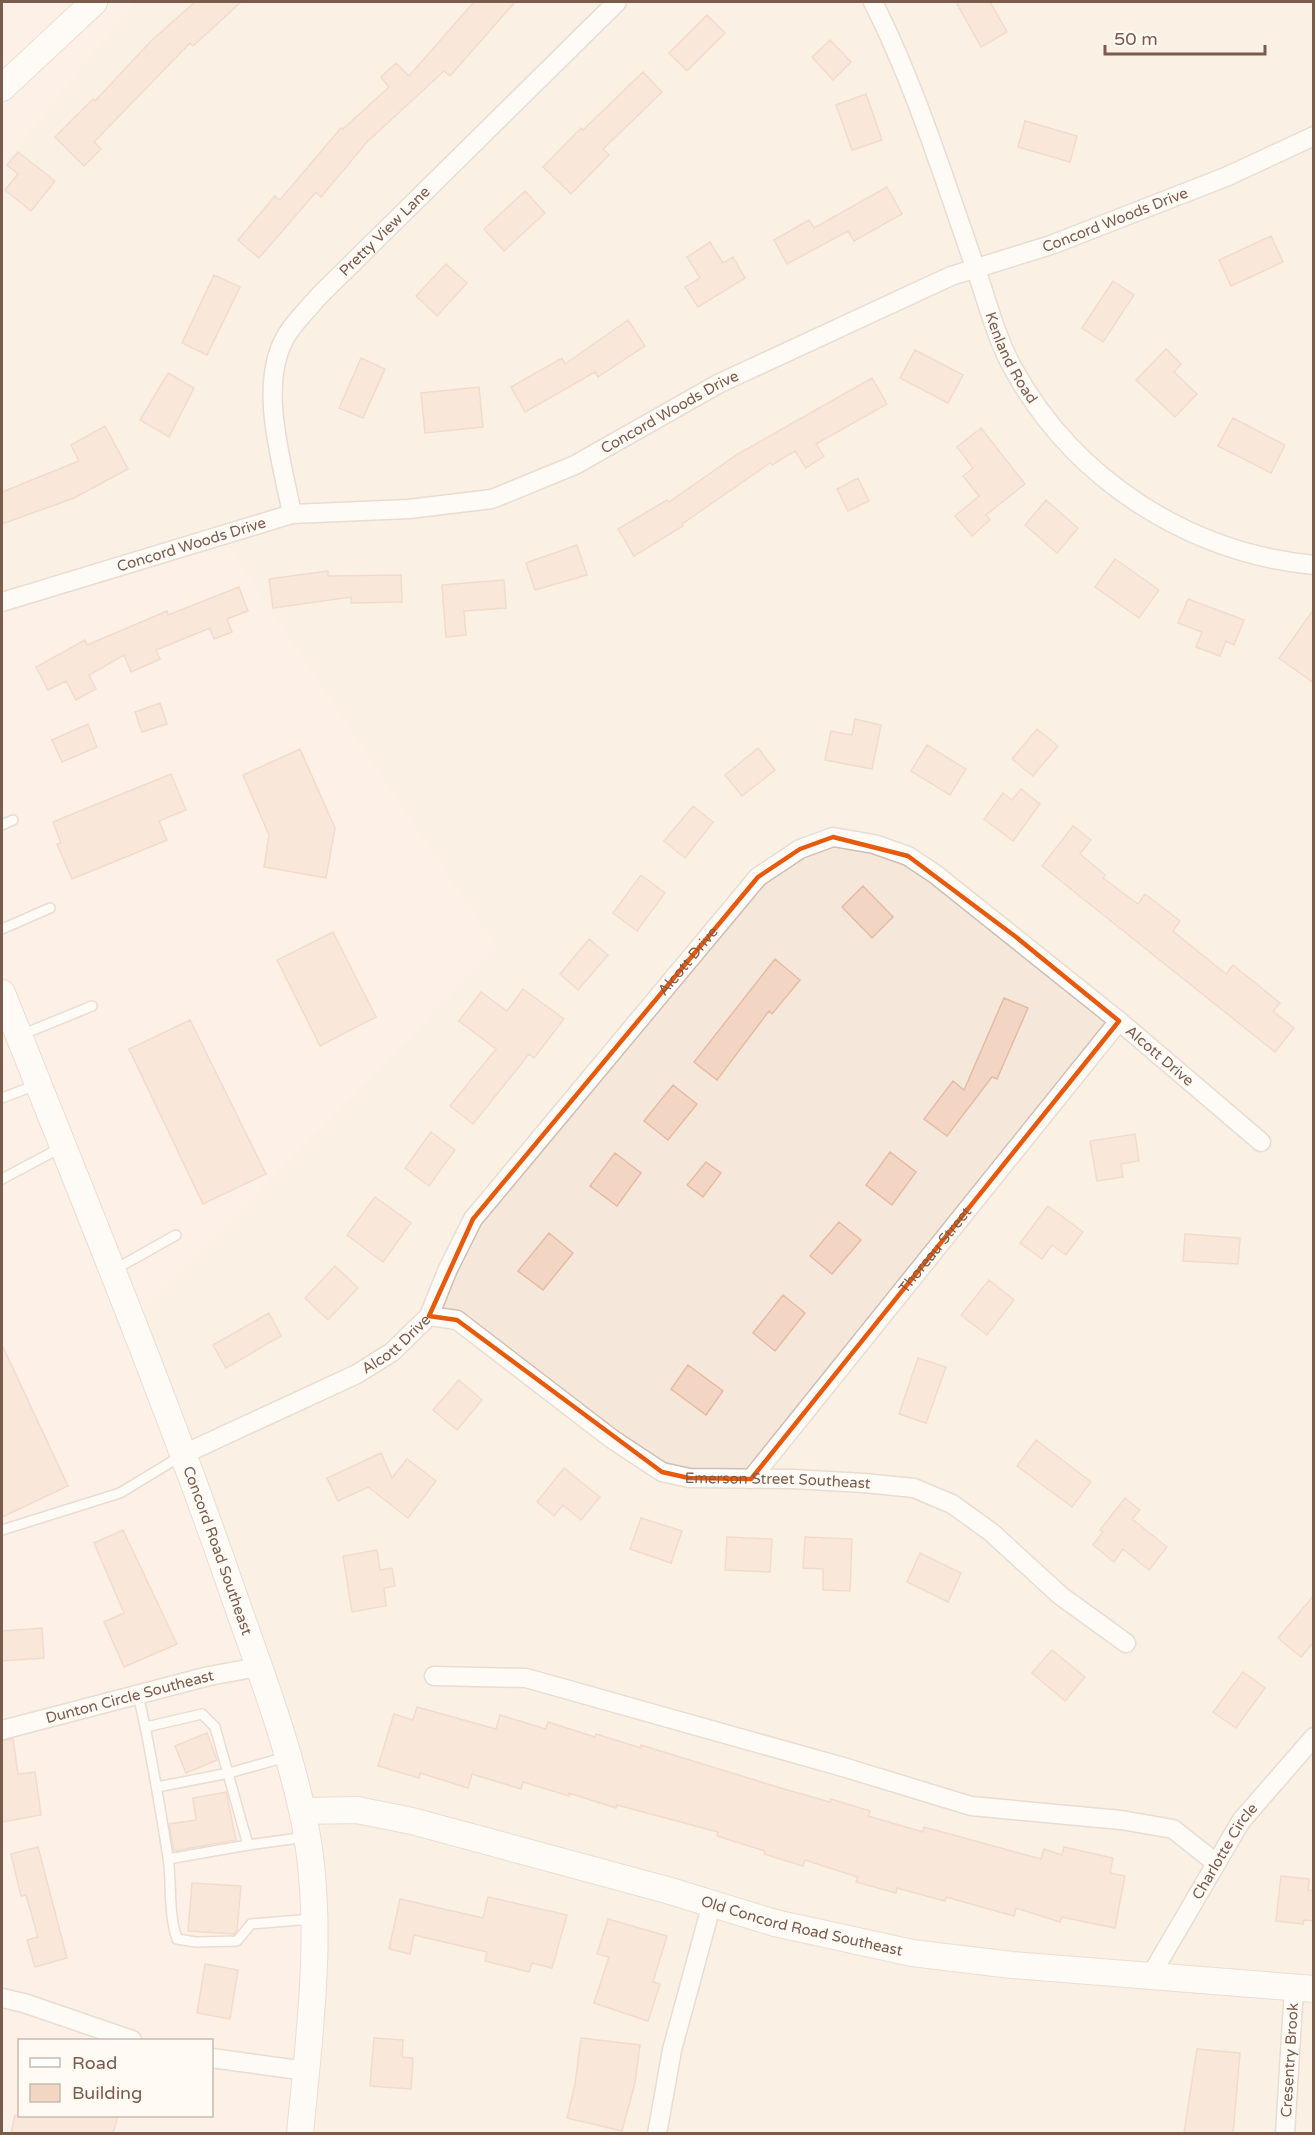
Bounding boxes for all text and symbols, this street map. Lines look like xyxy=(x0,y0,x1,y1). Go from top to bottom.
scale bar xyxy=(1105,18,1266,56)
text: 50 m xyxy=(1114,28,1158,50)
street label: Pretty View Lane xyxy=(335,183,434,280)
street label: Concord Woods Drive xyxy=(1040,184,1190,256)
street label: Kenland Road xyxy=(981,310,1041,407)
street label: Concord Woods Drive xyxy=(598,367,741,457)
street label: Concord Woods Drive xyxy=(115,513,268,576)
street label: Alcott Drive xyxy=(654,923,722,999)
street label: Alcott Drive xyxy=(1122,1022,1198,1090)
street label: Thoreau Street xyxy=(895,1203,975,1297)
street label: Alcott Drive xyxy=(358,1311,434,1378)
street label: Concord Road Southeast xyxy=(179,1464,256,1638)
street label: Emerson Street Southeast xyxy=(685,1469,872,1493)
street label: Dunton Circle Southeast xyxy=(44,1666,215,1727)
street label: Charlotte Circle xyxy=(1188,1799,1261,1903)
street label: Old Concord Road Southeast xyxy=(699,1892,905,1960)
street label: Cresentry Brook xyxy=(1277,2002,1302,2118)
legend xyxy=(18,2039,213,2117)
text: Road xyxy=(72,2052,117,2074)
text: Building xyxy=(72,2082,142,2104)

